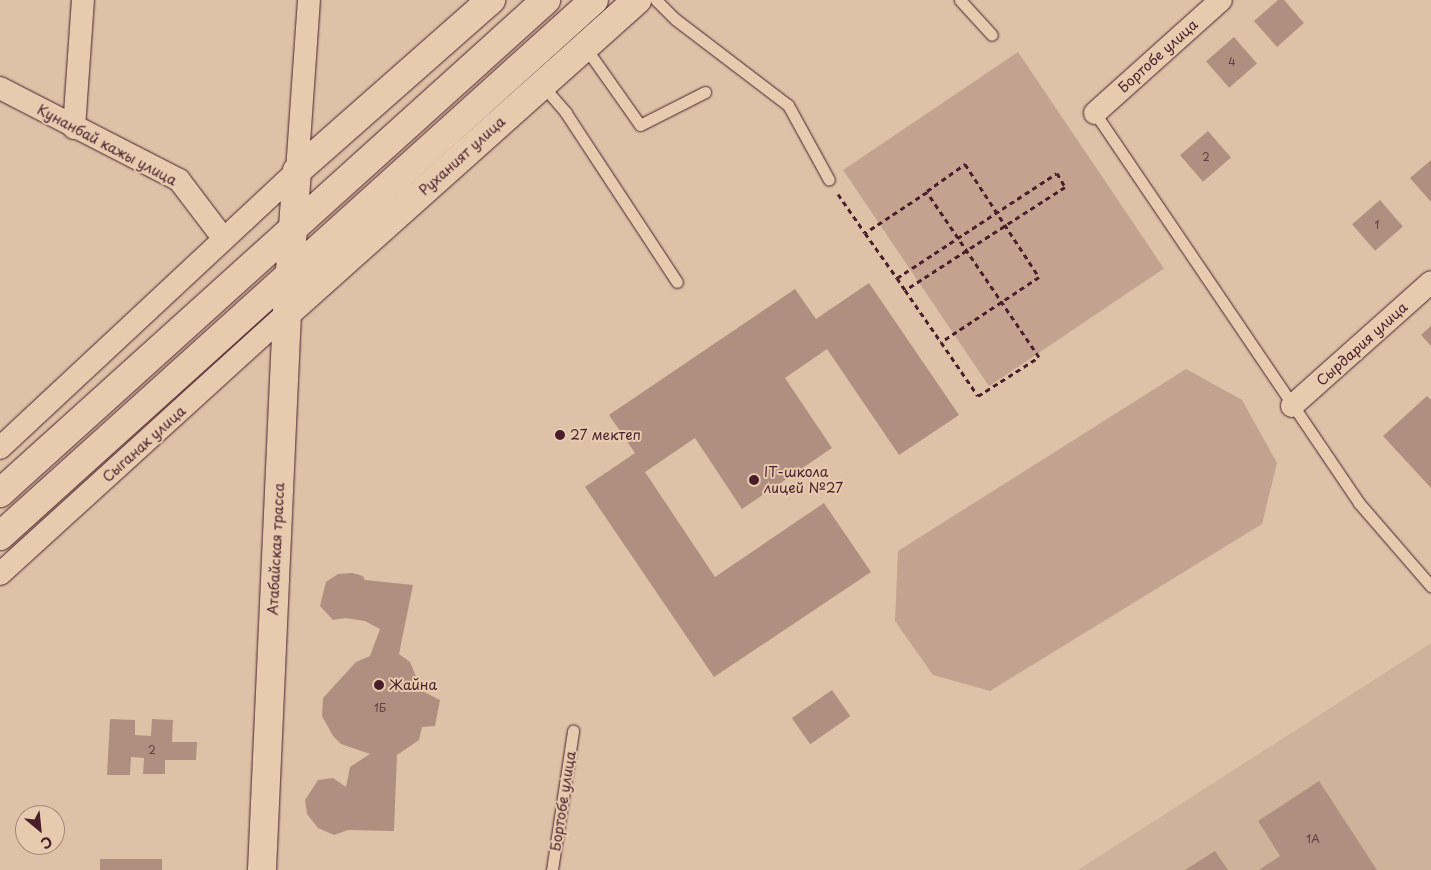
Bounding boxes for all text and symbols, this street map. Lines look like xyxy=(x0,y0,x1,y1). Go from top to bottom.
street label: Бортобе улица xyxy=(1115,16,1201,96)
house number: 4 xyxy=(1228,55,1236,69)
street label: Кунанбай кажы улица xyxy=(34,101,180,189)
street label: Руханият улица xyxy=(415,113,509,199)
house number: 2 xyxy=(1202,150,1210,164)
house number: 1 xyxy=(1375,218,1379,232)
street label: Сырдария улица xyxy=(1313,299,1411,389)
street label: Сыганак улица xyxy=(98,402,190,486)
place label: 27 мектеп xyxy=(570,427,641,443)
marker: 27 мектеп xyxy=(554,429,566,441)
place label: IT-школа лицей №27 xyxy=(764,464,843,497)
marker: IT-школа лицей №27 xyxy=(748,474,760,486)
street label: Атабайская трасса xyxy=(264,482,288,616)
place label: Жайна xyxy=(389,677,437,693)
marker: Жайна xyxy=(373,679,385,691)
house number: 1Б xyxy=(374,701,386,715)
house number: 2 xyxy=(148,743,156,757)
street label: Бортобе улица xyxy=(547,749,579,853)
north arrow xyxy=(15,805,65,855)
text: С xyxy=(37,831,56,855)
house number: 1А xyxy=(1306,832,1320,846)

